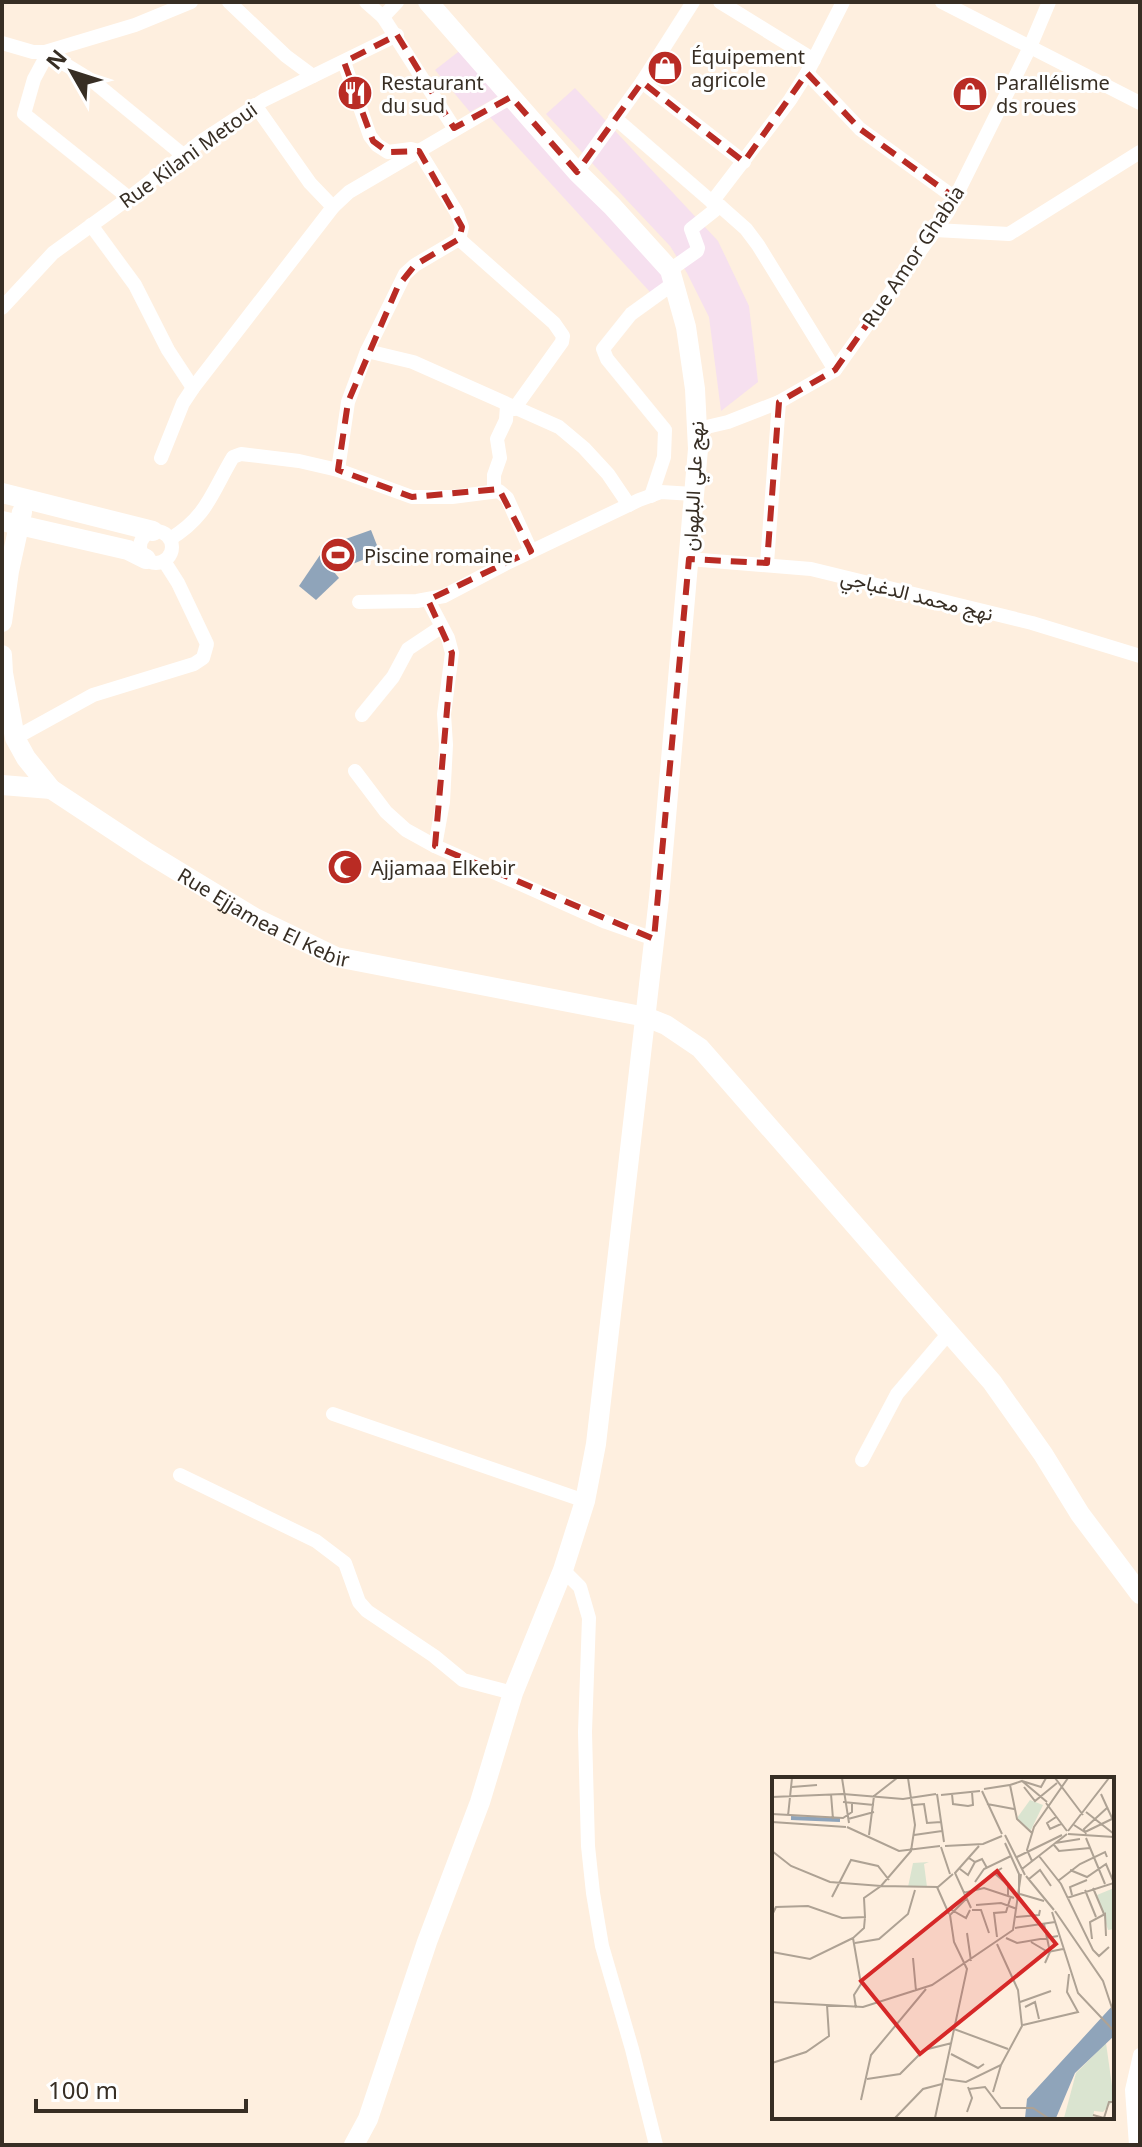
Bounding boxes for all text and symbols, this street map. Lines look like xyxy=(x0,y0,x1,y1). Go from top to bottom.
north arrow xyxy=(32,32,112,112)
text: N xyxy=(38,42,73,75)
place label: Équipement agricole xyxy=(691,43,805,93)
shop icon: Équipement agricole xyxy=(646,49,684,87)
place label: Restaurant du sud xyxy=(381,69,484,119)
place label: Parallélisme ds roues xyxy=(996,69,1110,119)
restaurant icon: Restaurant du sud xyxy=(336,74,374,112)
shop icon: Parallélisme ds roues xyxy=(951,75,989,113)
street label: Rue Kilani Metoui xyxy=(114,96,262,214)
street label: Rue Amor Ghabia xyxy=(856,180,970,332)
street label: نهج علي البلهوان xyxy=(676,420,714,552)
sports icon: Piscine romaine xyxy=(319,536,357,574)
place label: Piscine romaine xyxy=(364,542,513,569)
street label: نهج محمد الدغباجي xyxy=(837,563,996,631)
mosque icon: Ajjamaa Elkebir xyxy=(326,848,364,886)
place label: Ajjamaa Elkebir xyxy=(371,854,516,881)
street label: Rue Ejjamea El Kebir xyxy=(173,861,352,973)
inset map xyxy=(772,1777,1114,2119)
scale bar xyxy=(36,2063,246,2113)
text: 100 m xyxy=(48,2073,118,2106)

